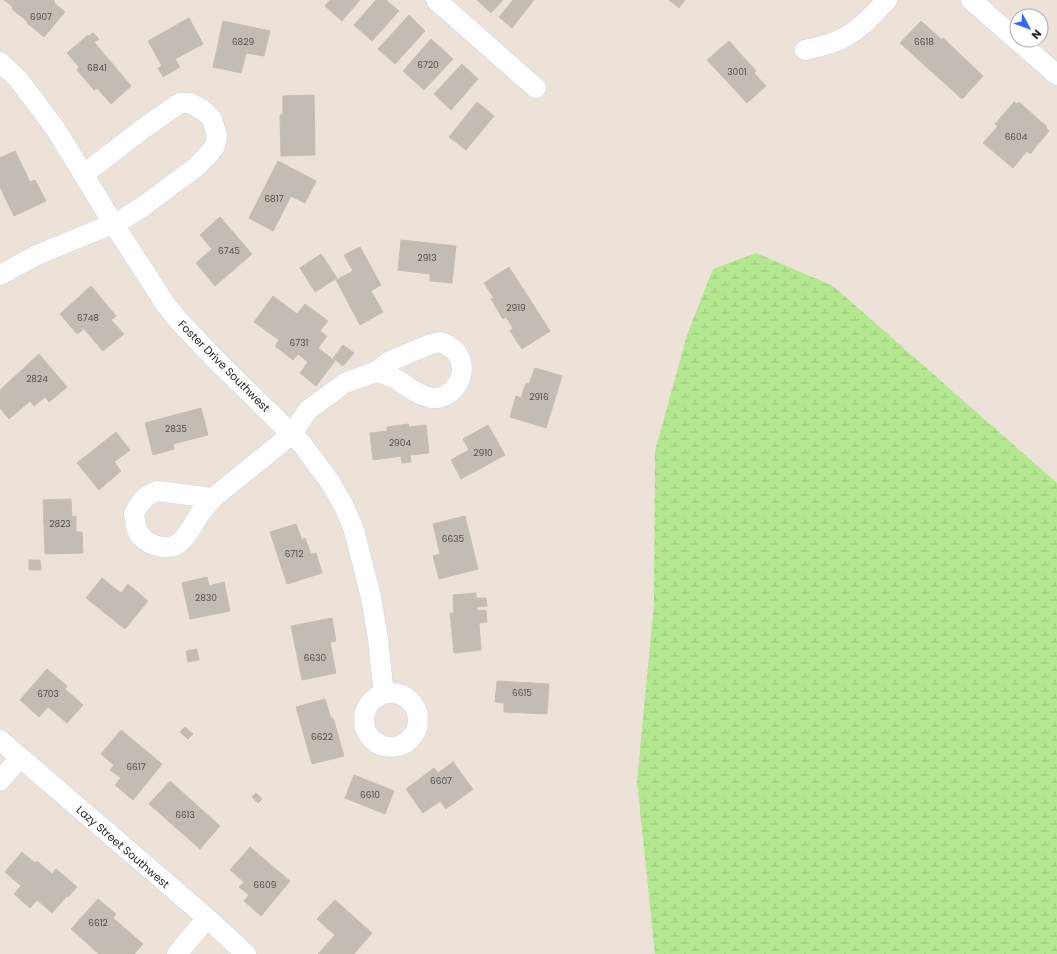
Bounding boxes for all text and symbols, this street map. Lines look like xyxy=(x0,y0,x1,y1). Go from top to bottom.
north arrow xyxy=(1009,8,1049,48)
house number: 6907 xyxy=(30,11,52,23)
text: N xyxy=(1028,26,1045,43)
house number: 6829 xyxy=(232,36,254,48)
house number: 6618 xyxy=(914,36,934,48)
house number: 6720 xyxy=(417,59,439,71)
house number: 6841 xyxy=(87,62,107,74)
house number: 3001 xyxy=(727,66,747,78)
house number: 6604 xyxy=(1005,131,1028,143)
house number: 6817 xyxy=(264,193,284,205)
house number: 6745 xyxy=(218,245,240,257)
house number: 2913 xyxy=(417,252,437,264)
house number: 2919 xyxy=(506,302,526,314)
house number: 6748 xyxy=(77,312,99,324)
street label: Foster Drive Southwest xyxy=(175,317,273,415)
house number: 6731 xyxy=(290,337,309,349)
house number: 2824 xyxy=(26,373,48,385)
house number: 2916 xyxy=(529,391,549,403)
house number: 2835 xyxy=(165,423,187,435)
house number: 2904 xyxy=(389,437,411,449)
house number: 2910 xyxy=(473,447,493,459)
house number: 2823 xyxy=(49,518,71,530)
house number: 6635 xyxy=(442,533,465,545)
house number: 6712 xyxy=(285,548,303,560)
house number: 2830 xyxy=(195,592,217,604)
house number: 6630 xyxy=(304,652,327,664)
house number: 6615 xyxy=(512,687,532,699)
house number: 6703 xyxy=(37,688,59,700)
house number: 6622 xyxy=(311,731,333,743)
house number: 6617 xyxy=(126,761,146,773)
house number: 6607 xyxy=(430,775,452,787)
house number: 6610 xyxy=(360,789,380,801)
street label: Lazy Street Southwest xyxy=(73,802,173,892)
house number: 6613 xyxy=(175,809,195,821)
house number: 6609 xyxy=(254,879,277,891)
house number: 6612 xyxy=(88,917,108,929)

